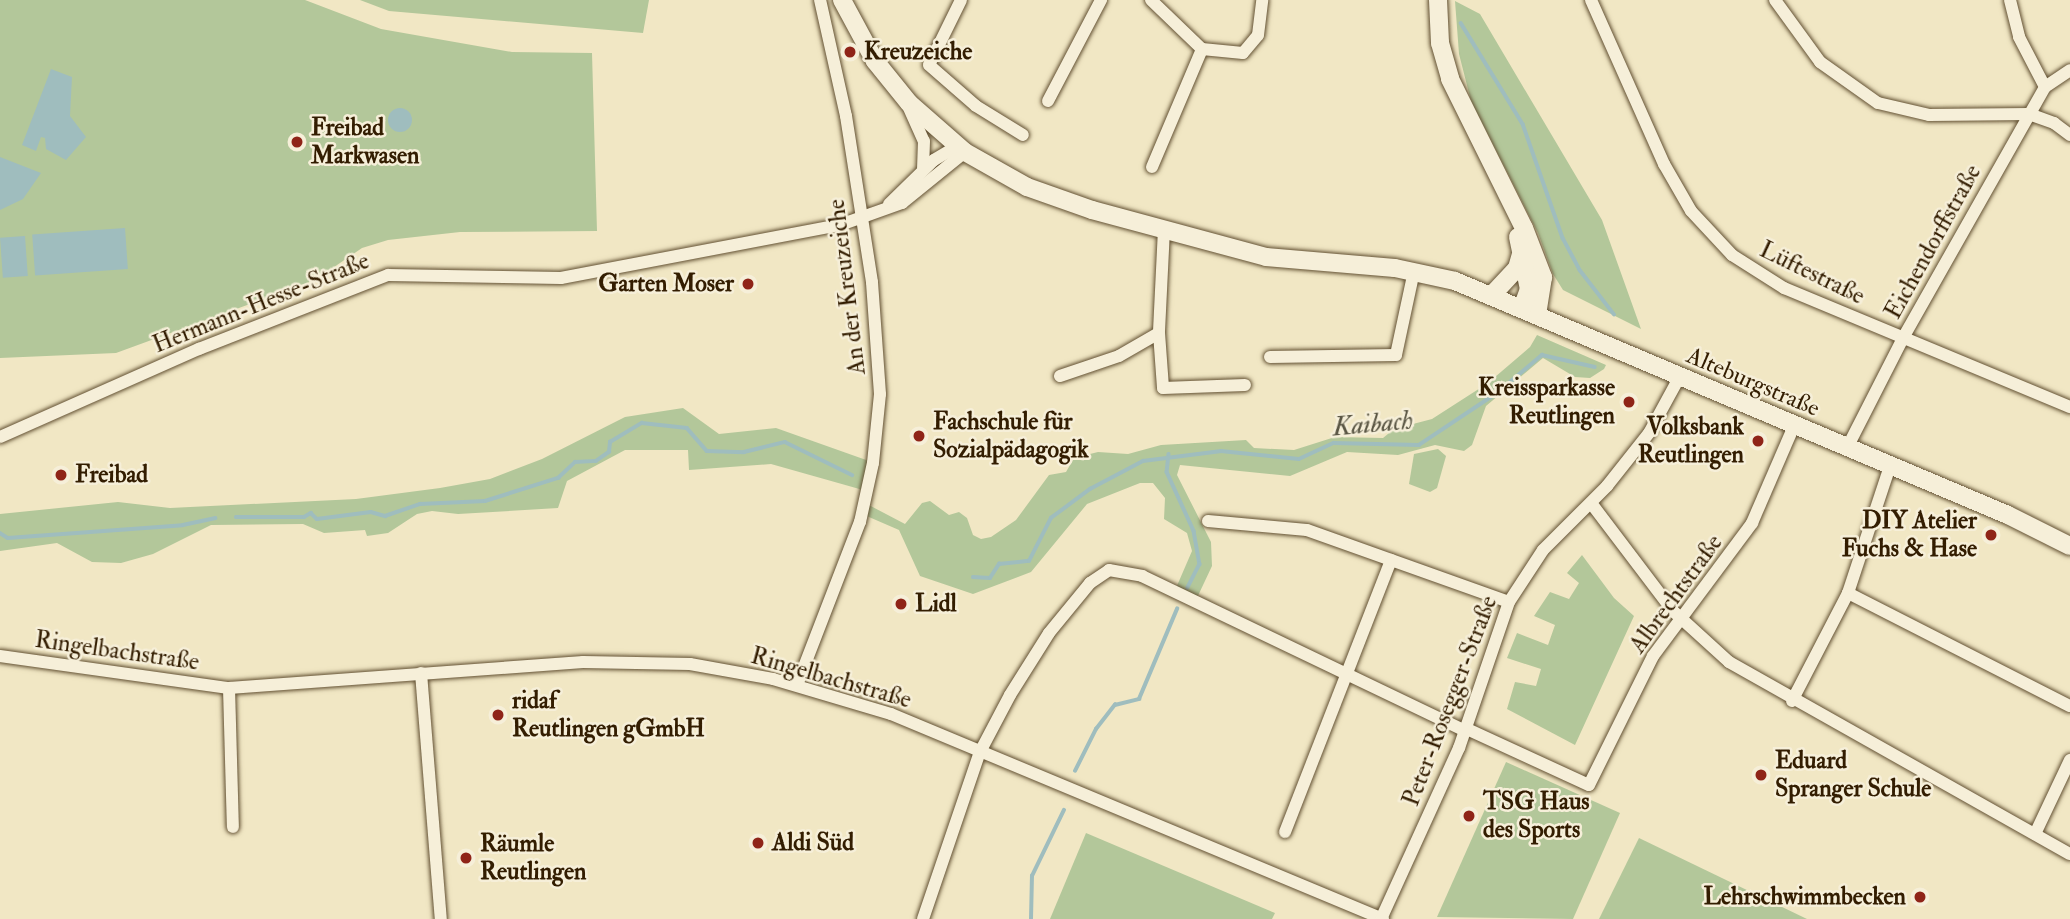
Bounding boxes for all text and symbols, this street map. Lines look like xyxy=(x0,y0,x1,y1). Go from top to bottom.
place label: Kreuzeiche xyxy=(864,38,972,66)
marker: Kreuzeiche xyxy=(842,44,858,60)
place label: Freibad Markwasen xyxy=(311,114,419,170)
marker: Freibad Markwasen xyxy=(289,134,305,150)
street label: Eichendorffstraße xyxy=(1879,160,1987,324)
street label: An der Kreuzeiche xyxy=(822,197,872,377)
street label: Lüftestraße xyxy=(1755,235,1869,311)
street label: Hermann-Hesse-Straße xyxy=(149,246,373,360)
place label: Garten Moser xyxy=(598,270,734,298)
marker: Garten Moser xyxy=(740,276,756,292)
street label: Alteburgstraße xyxy=(1682,341,1824,423)
place label: Kreissparkasse Reutlingen xyxy=(1478,374,1615,430)
marker: Kreissparkasse Reutlingen xyxy=(1621,394,1637,410)
water label: Kaibach xyxy=(1332,406,1414,444)
place label: Fachschule für Sozialpädagogik xyxy=(933,408,1089,464)
place label: Volksbank Reutlingen xyxy=(1638,413,1744,469)
marker: Fachschule für Sozialpädagogik xyxy=(911,428,927,444)
marker: Volksbank Reutlingen xyxy=(1750,433,1766,449)
place label: Freibad xyxy=(75,461,148,489)
marker: Freibad xyxy=(53,467,69,483)
place label: DIY Atelier Fuchs & Hase xyxy=(1842,507,1977,563)
marker: DIY Atelier Fuchs & Hase xyxy=(1983,527,1999,543)
street label: Albrechtstraße xyxy=(1623,529,1729,659)
place label: Lidl xyxy=(915,590,957,618)
street label: Peter-Rosegger-Straße xyxy=(1397,592,1503,810)
marker: Lidl xyxy=(893,596,909,612)
street label: Ringelbachstraße xyxy=(33,625,201,677)
street label: Ringelbachstraße xyxy=(747,641,915,715)
place label: ridaf Reutlingen gGmbH xyxy=(512,687,705,743)
marker: ridaf Reutlingen gGmbH xyxy=(490,707,506,723)
place label: Eduard Spranger Schule xyxy=(1775,747,1931,803)
marker: Eduard Spranger Schule xyxy=(1753,767,1769,783)
place label: TSG Haus des Sports xyxy=(1483,788,1590,844)
marker: TSG Haus des Sports xyxy=(1461,808,1477,824)
place label: Aldi Süd xyxy=(772,829,854,857)
place label: Räumle Reutlingen xyxy=(480,830,586,886)
marker: Aldi Süd xyxy=(750,835,766,851)
marker: Räumle Reutlingen xyxy=(458,850,474,866)
place label: Lehrschwimmbecken xyxy=(1704,883,1906,911)
marker: Lehrschwimmbecken xyxy=(1912,889,1928,905)

